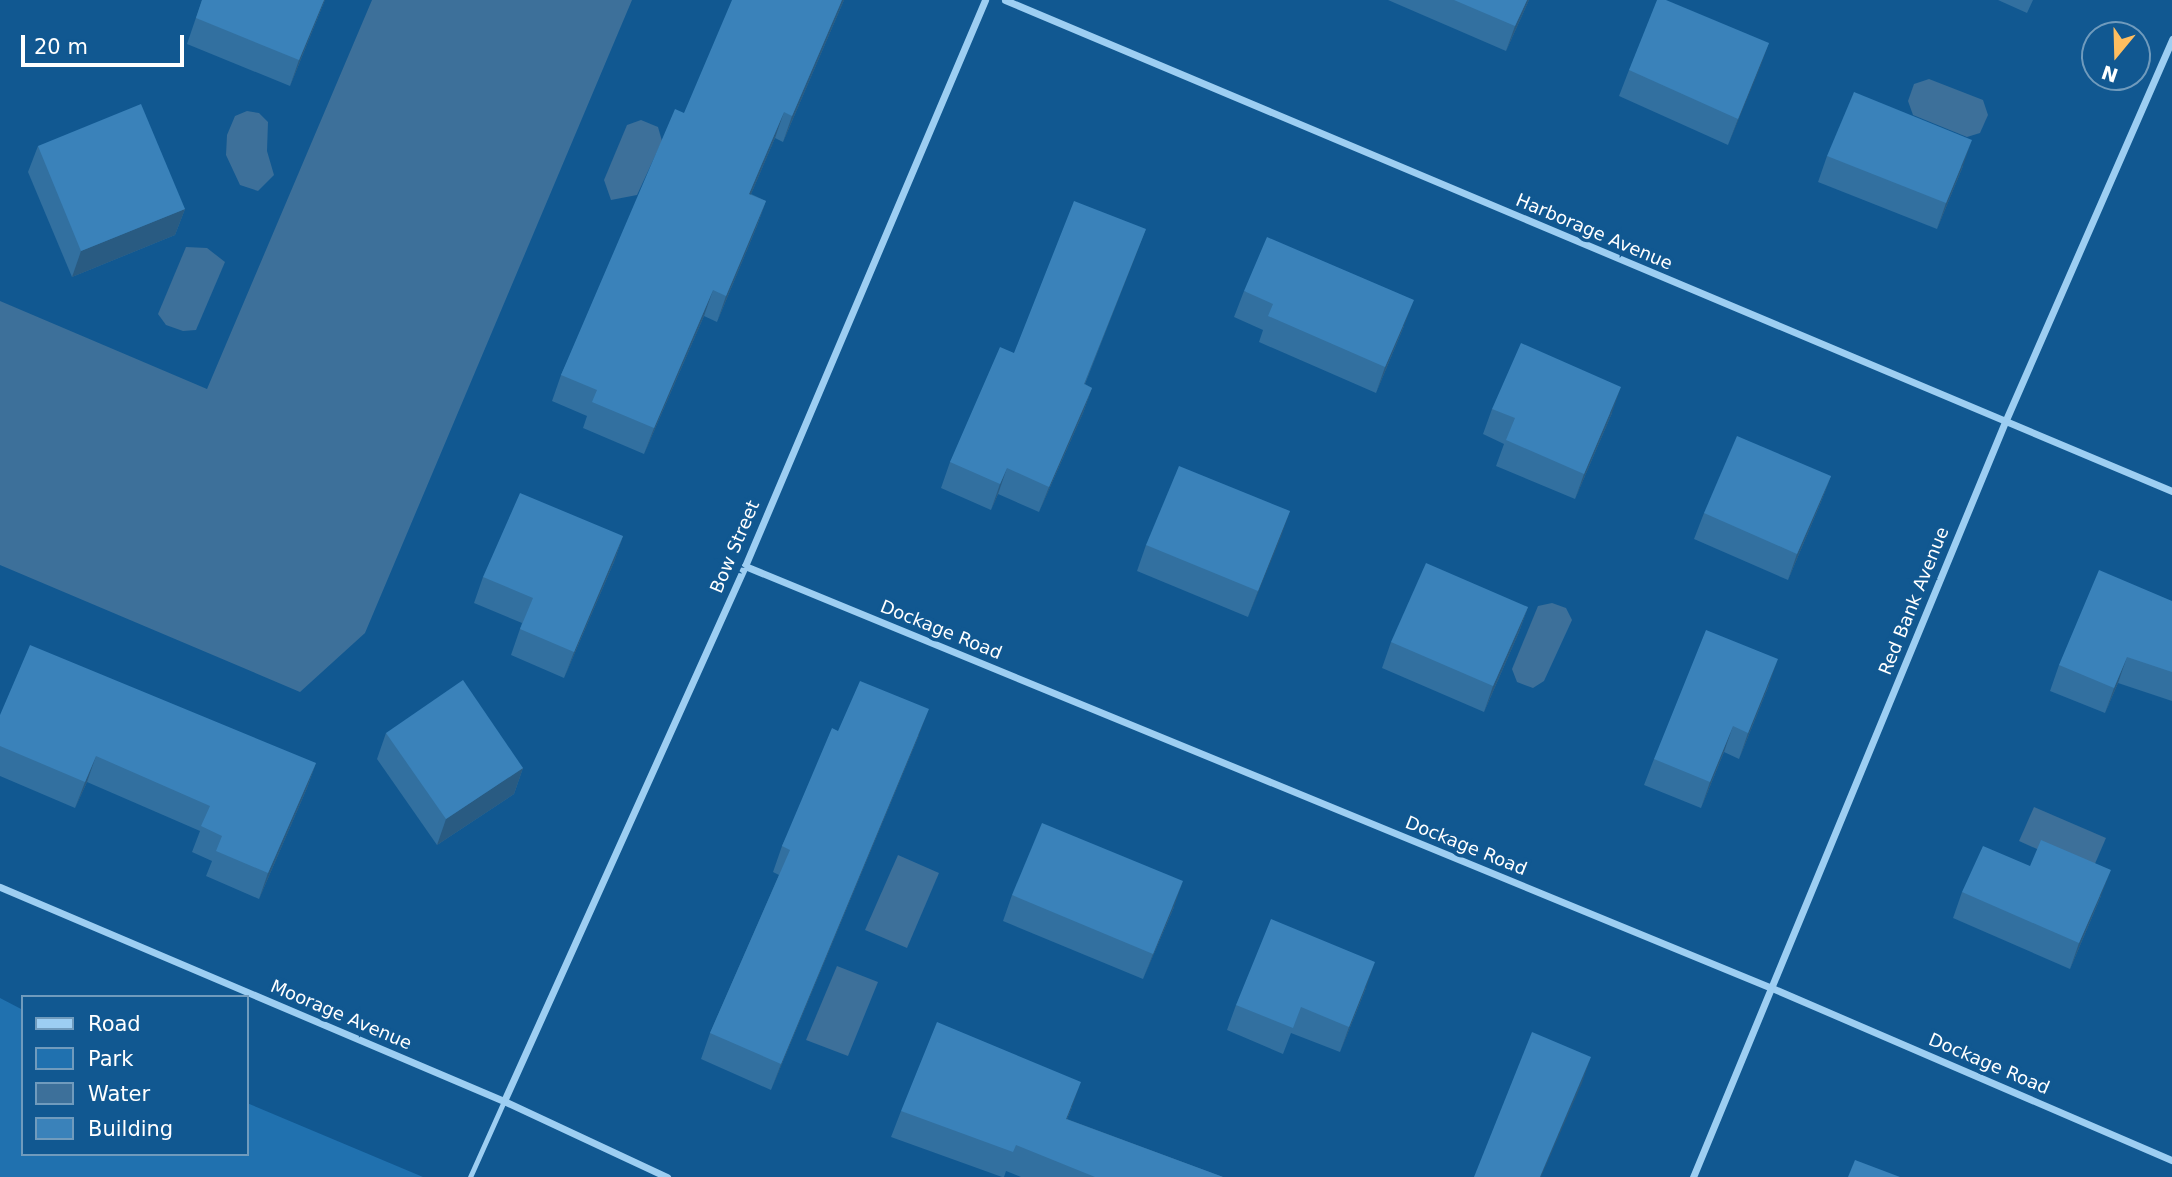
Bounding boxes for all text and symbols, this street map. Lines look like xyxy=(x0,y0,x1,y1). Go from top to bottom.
scale bar xyxy=(24,21,187,65)
north arrow xyxy=(2081,21,2151,91)
text: 20 m xyxy=(34,35,88,59)
text: N xyxy=(2099,61,2121,87)
street label: Harborage Avenue xyxy=(1512,189,1676,275)
street label: Bow Street xyxy=(706,497,764,597)
street label: Red Bank Avenue xyxy=(1874,524,1954,678)
street label: Dockage Road xyxy=(877,596,1005,664)
street label: Dockage Road xyxy=(1402,812,1530,880)
street label: Moorage Avenue xyxy=(267,976,415,1054)
legend xyxy=(21,995,248,1156)
text: Road xyxy=(88,1012,141,1036)
street label: Dockage Road xyxy=(1925,1029,2053,1099)
text: Park xyxy=(88,1047,133,1071)
text: Water xyxy=(88,1082,150,1106)
text: Building xyxy=(88,1117,173,1141)

